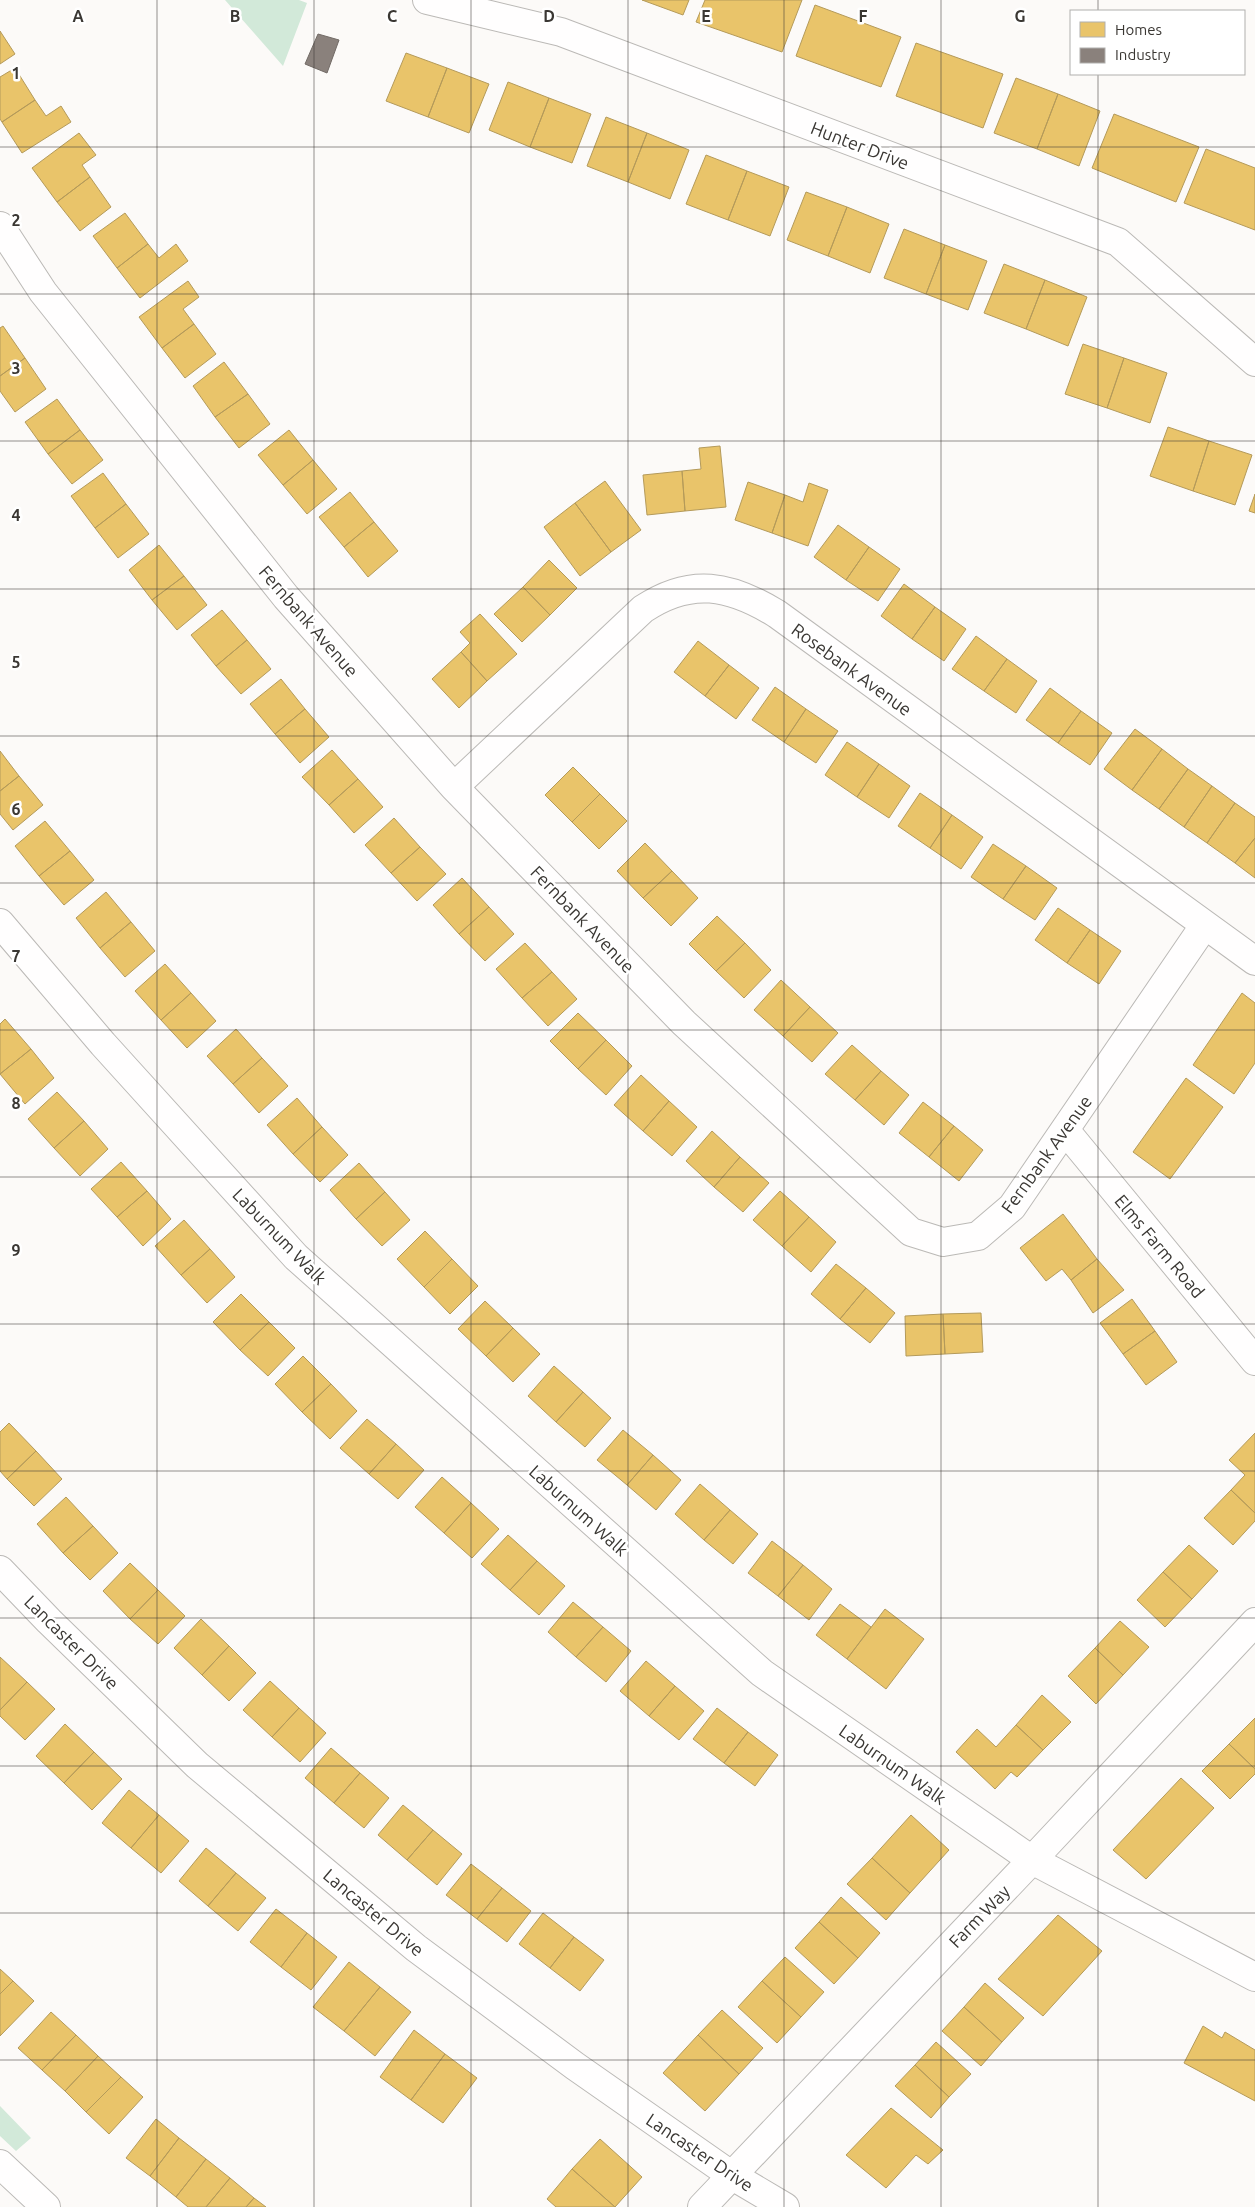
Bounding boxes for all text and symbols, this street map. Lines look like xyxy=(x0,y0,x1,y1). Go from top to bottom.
text: A xyxy=(72,7,84,25)
text: B xyxy=(230,7,240,25)
text: C xyxy=(387,7,397,25)
text: D xyxy=(543,7,555,25)
text: E xyxy=(701,7,711,25)
text: F xyxy=(859,7,868,25)
text: G xyxy=(1014,7,1026,25)
legend xyxy=(1070,10,1245,75)
text: Homes xyxy=(1115,21,1162,38)
text: Industry xyxy=(1115,46,1170,63)
text: 1 xyxy=(11,64,21,82)
street label: Hunter Drive xyxy=(808,117,912,173)
text: 2 xyxy=(11,211,21,229)
text: 3 xyxy=(11,359,21,377)
text: 4 xyxy=(11,506,21,524)
street label: Fernbank Avenue xyxy=(255,561,363,681)
street label: Rosebank Avenue xyxy=(788,619,916,719)
text: 5 xyxy=(11,653,21,671)
text: 6 xyxy=(11,800,21,818)
street label: Fernbank Avenue xyxy=(527,862,639,976)
text: 7 xyxy=(11,947,21,965)
street label: Fernbank Avenue xyxy=(997,1091,1095,1217)
text: 8 xyxy=(11,1094,21,1112)
street label: Laburnum Walk xyxy=(229,1184,331,1288)
street label: Elms Farm Road xyxy=(1111,1190,1209,1302)
text: 9 xyxy=(11,1241,21,1259)
street label: Laburnum Walk xyxy=(526,1461,632,1559)
street label: Lancaster Drive xyxy=(21,1591,123,1693)
street label: Laburnum Walk xyxy=(836,1720,950,1808)
street label: Lancaster Drive xyxy=(320,1864,428,1960)
street label: Farm Way xyxy=(944,1881,1014,1951)
street label: Lancaster Drive xyxy=(643,2109,757,2195)

